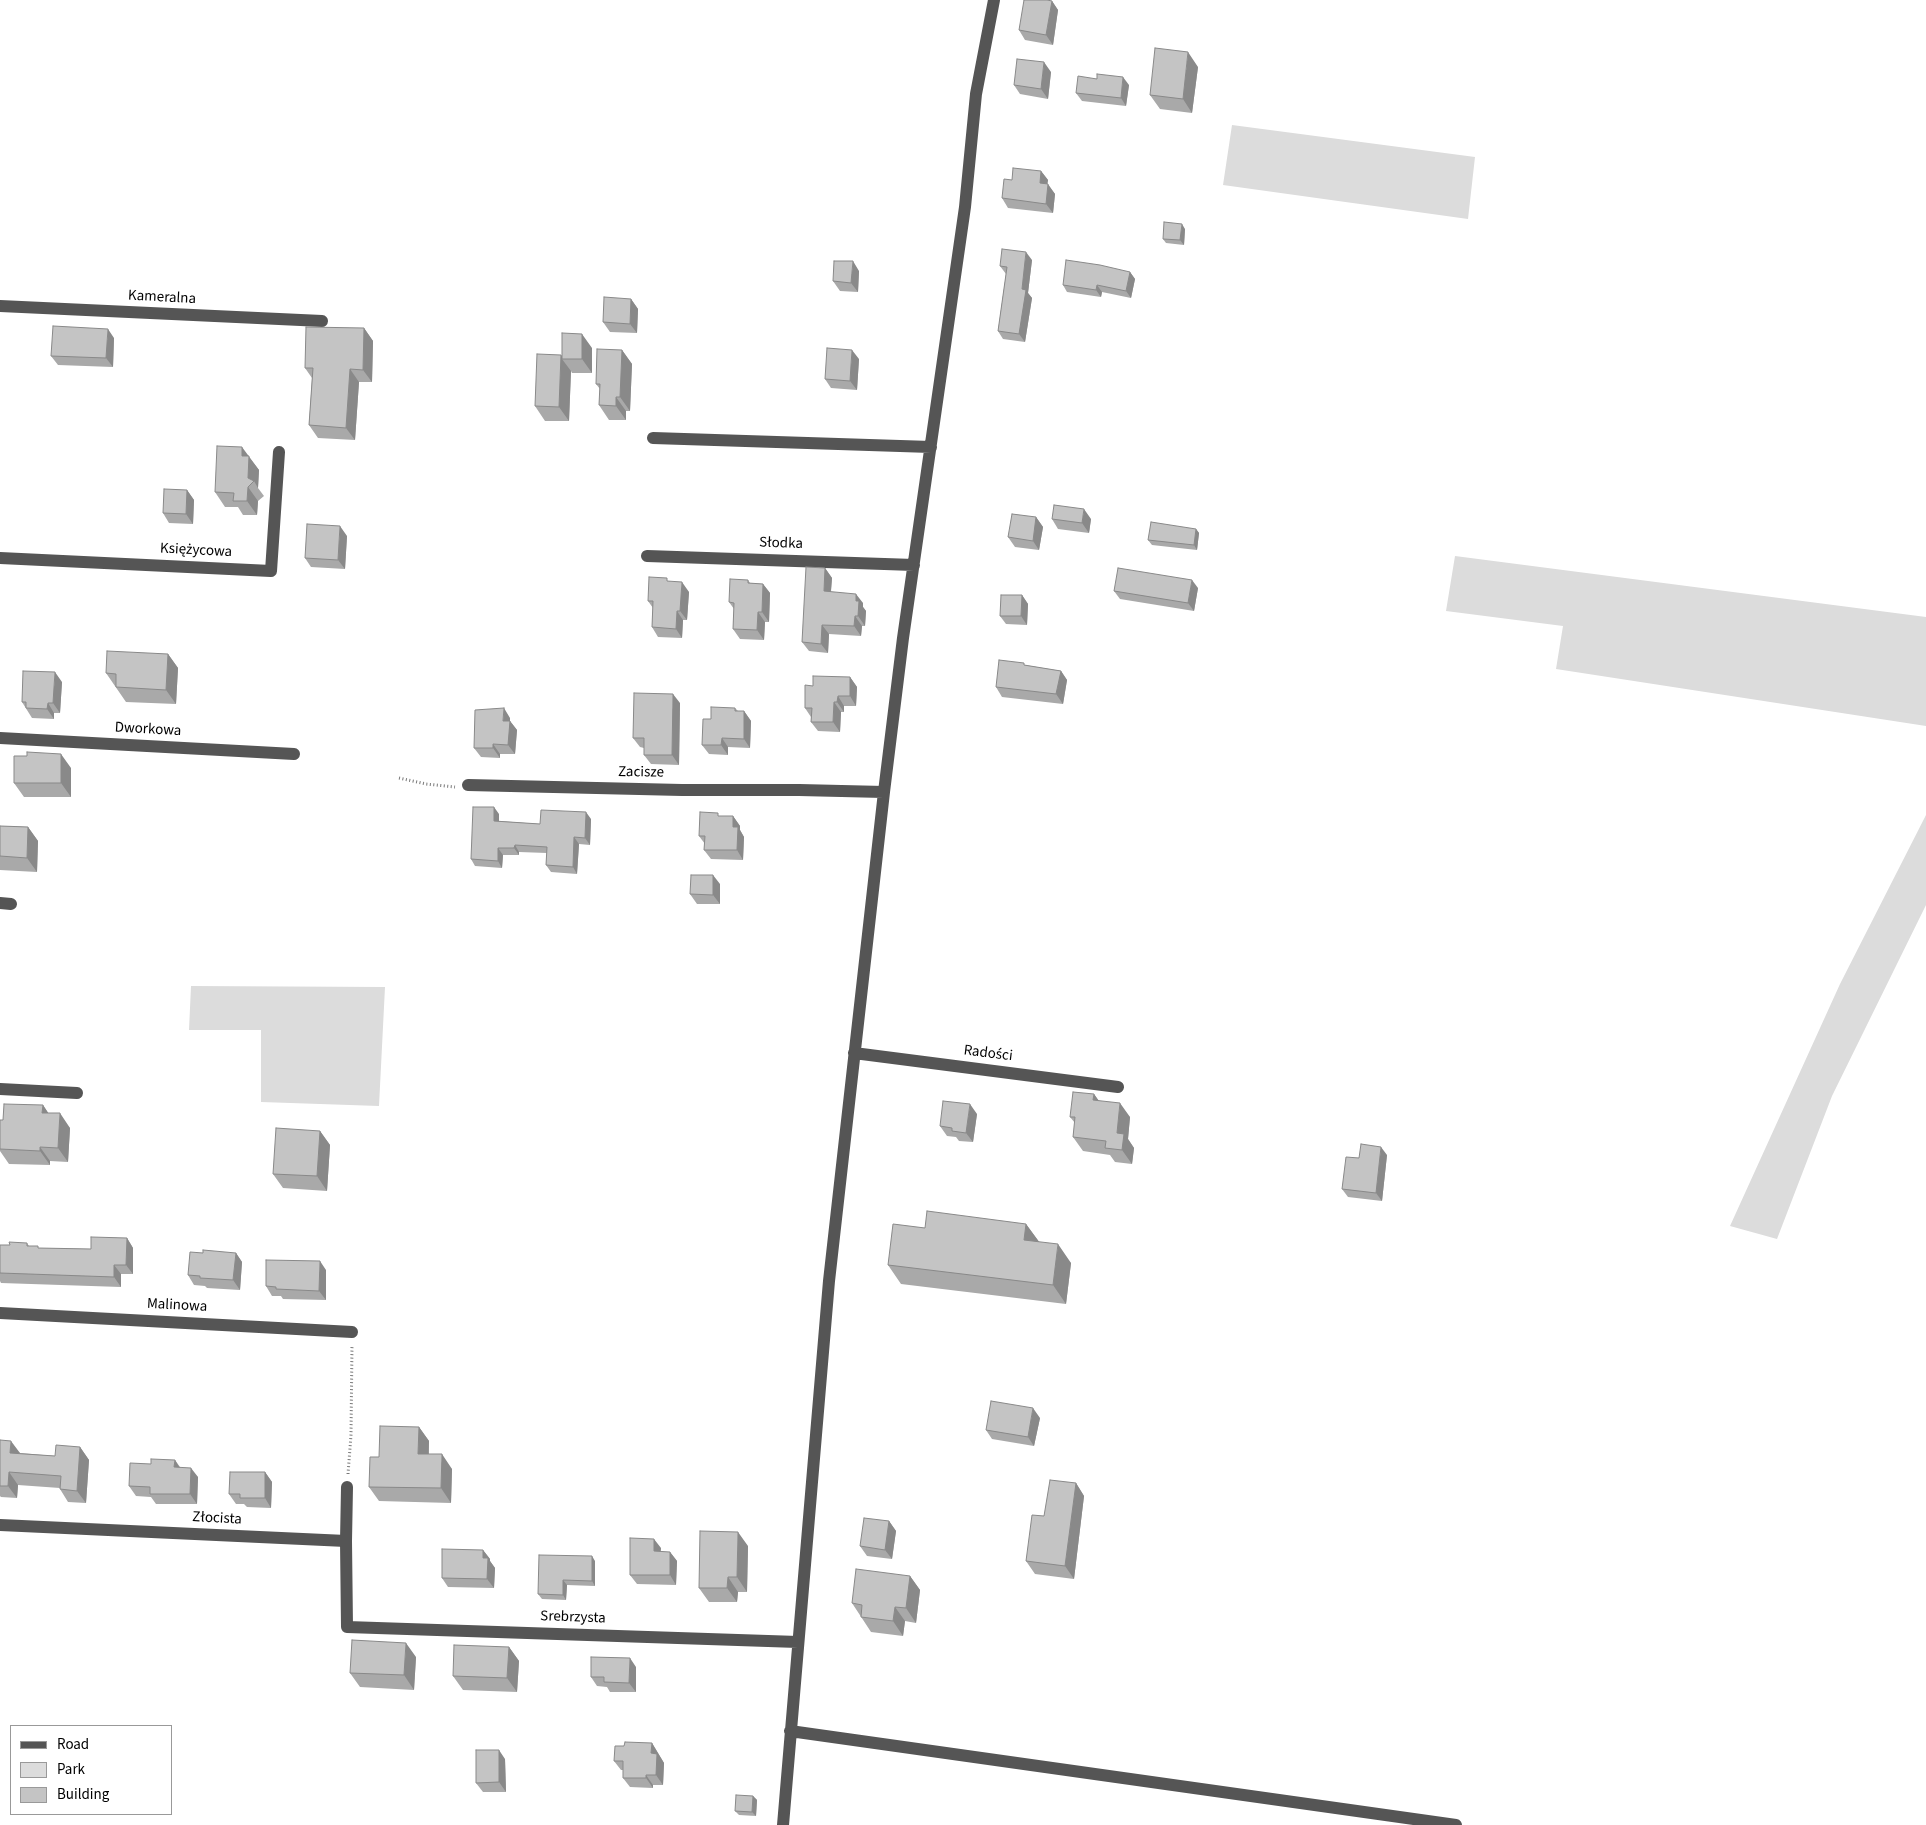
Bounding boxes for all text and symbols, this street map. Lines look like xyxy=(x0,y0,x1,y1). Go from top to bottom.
street label: Kameralna xyxy=(128,287,196,309)
street label: Słodka xyxy=(759,534,803,554)
street label: Księżycowa xyxy=(159,540,233,562)
street label: Dworkowa xyxy=(114,719,182,741)
street label: Zacisze xyxy=(618,764,664,782)
street label: Radości xyxy=(962,1042,1014,1066)
street label: Malinowa xyxy=(146,1295,208,1317)
street label: Złocista xyxy=(192,1509,242,1529)
street label: Srebrzysta xyxy=(540,1608,606,1628)
legend xyxy=(10,1725,172,1815)
text: Road xyxy=(57,1734,89,1755)
text: Park xyxy=(57,1759,85,1780)
text: Building xyxy=(57,1784,109,1805)

